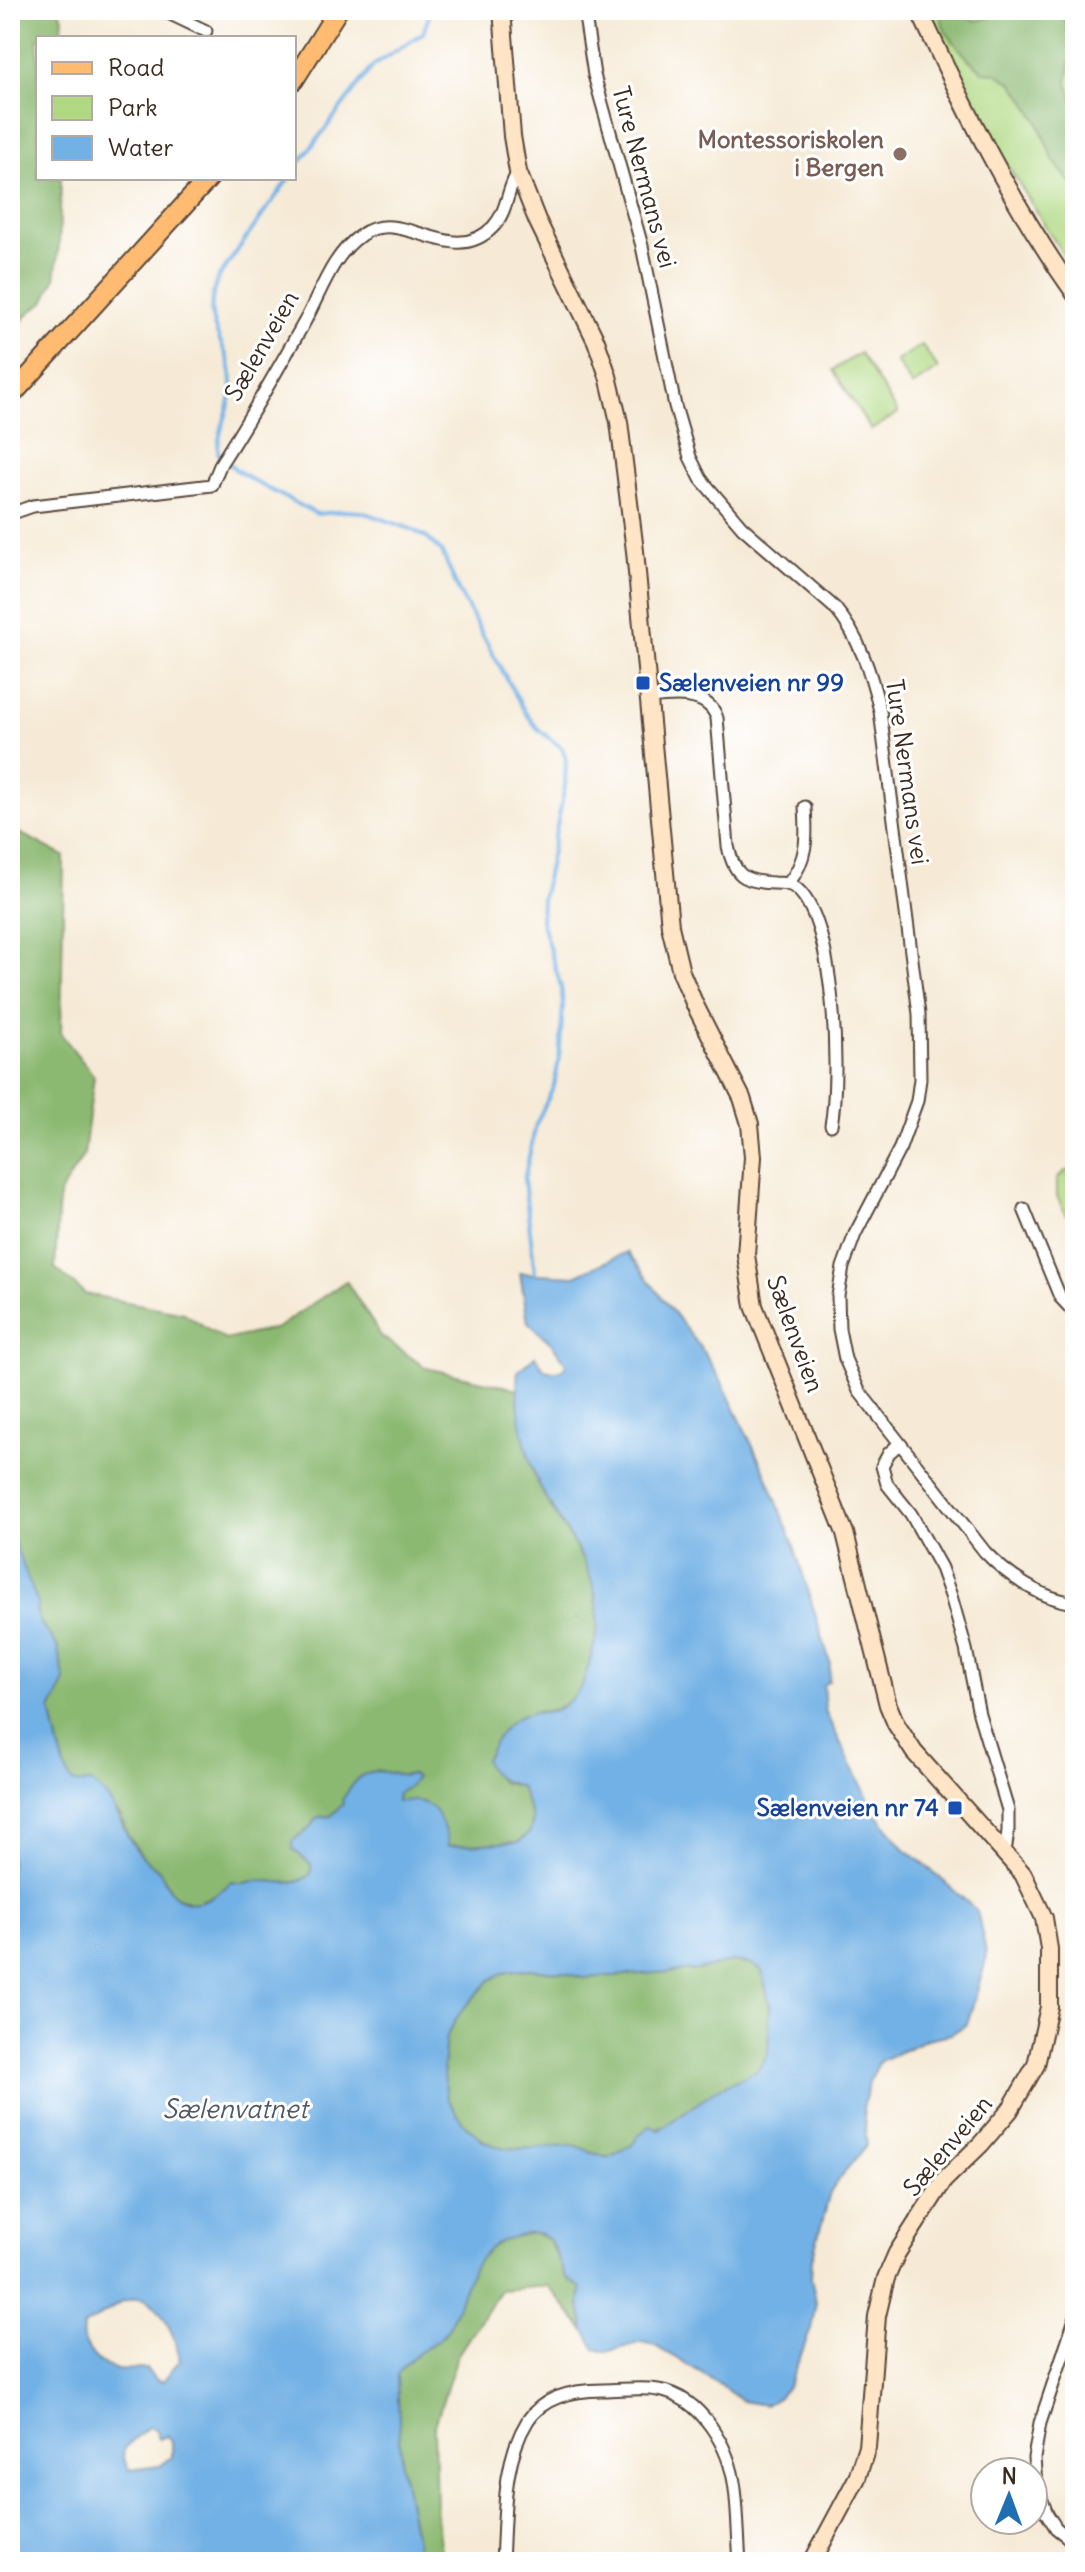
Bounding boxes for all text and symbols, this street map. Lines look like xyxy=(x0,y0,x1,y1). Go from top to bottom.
legend xyxy=(36,36,296,180)
text: Road xyxy=(108,52,164,82)
street label: Ture Nermans vei xyxy=(606,83,684,271)
text: Park xyxy=(108,92,158,122)
place label: Montessoriskolen i Bergen xyxy=(698,124,884,182)
text: Water xyxy=(108,132,173,162)
marker: Montessoriskolen i Bergen xyxy=(891,145,909,163)
street label: Sælenveien xyxy=(218,285,305,406)
place label: Sælenveien nr 99 xyxy=(659,667,844,697)
marker: Sælenveien nr 99 xyxy=(634,674,652,692)
street label: Ture Nermans vei xyxy=(880,677,936,867)
street label: Sælenveien xyxy=(761,1271,831,1396)
place label: Sælenveien nr 74 xyxy=(757,1792,939,1822)
marker: Sælenveien nr 74 xyxy=(946,1799,964,1817)
street label: Sælenveien xyxy=(896,2089,998,2202)
water label: Sælenvatnet xyxy=(163,2092,311,2125)
north arrow xyxy=(969,2456,1049,2536)
text: N xyxy=(1002,2462,1017,2490)

